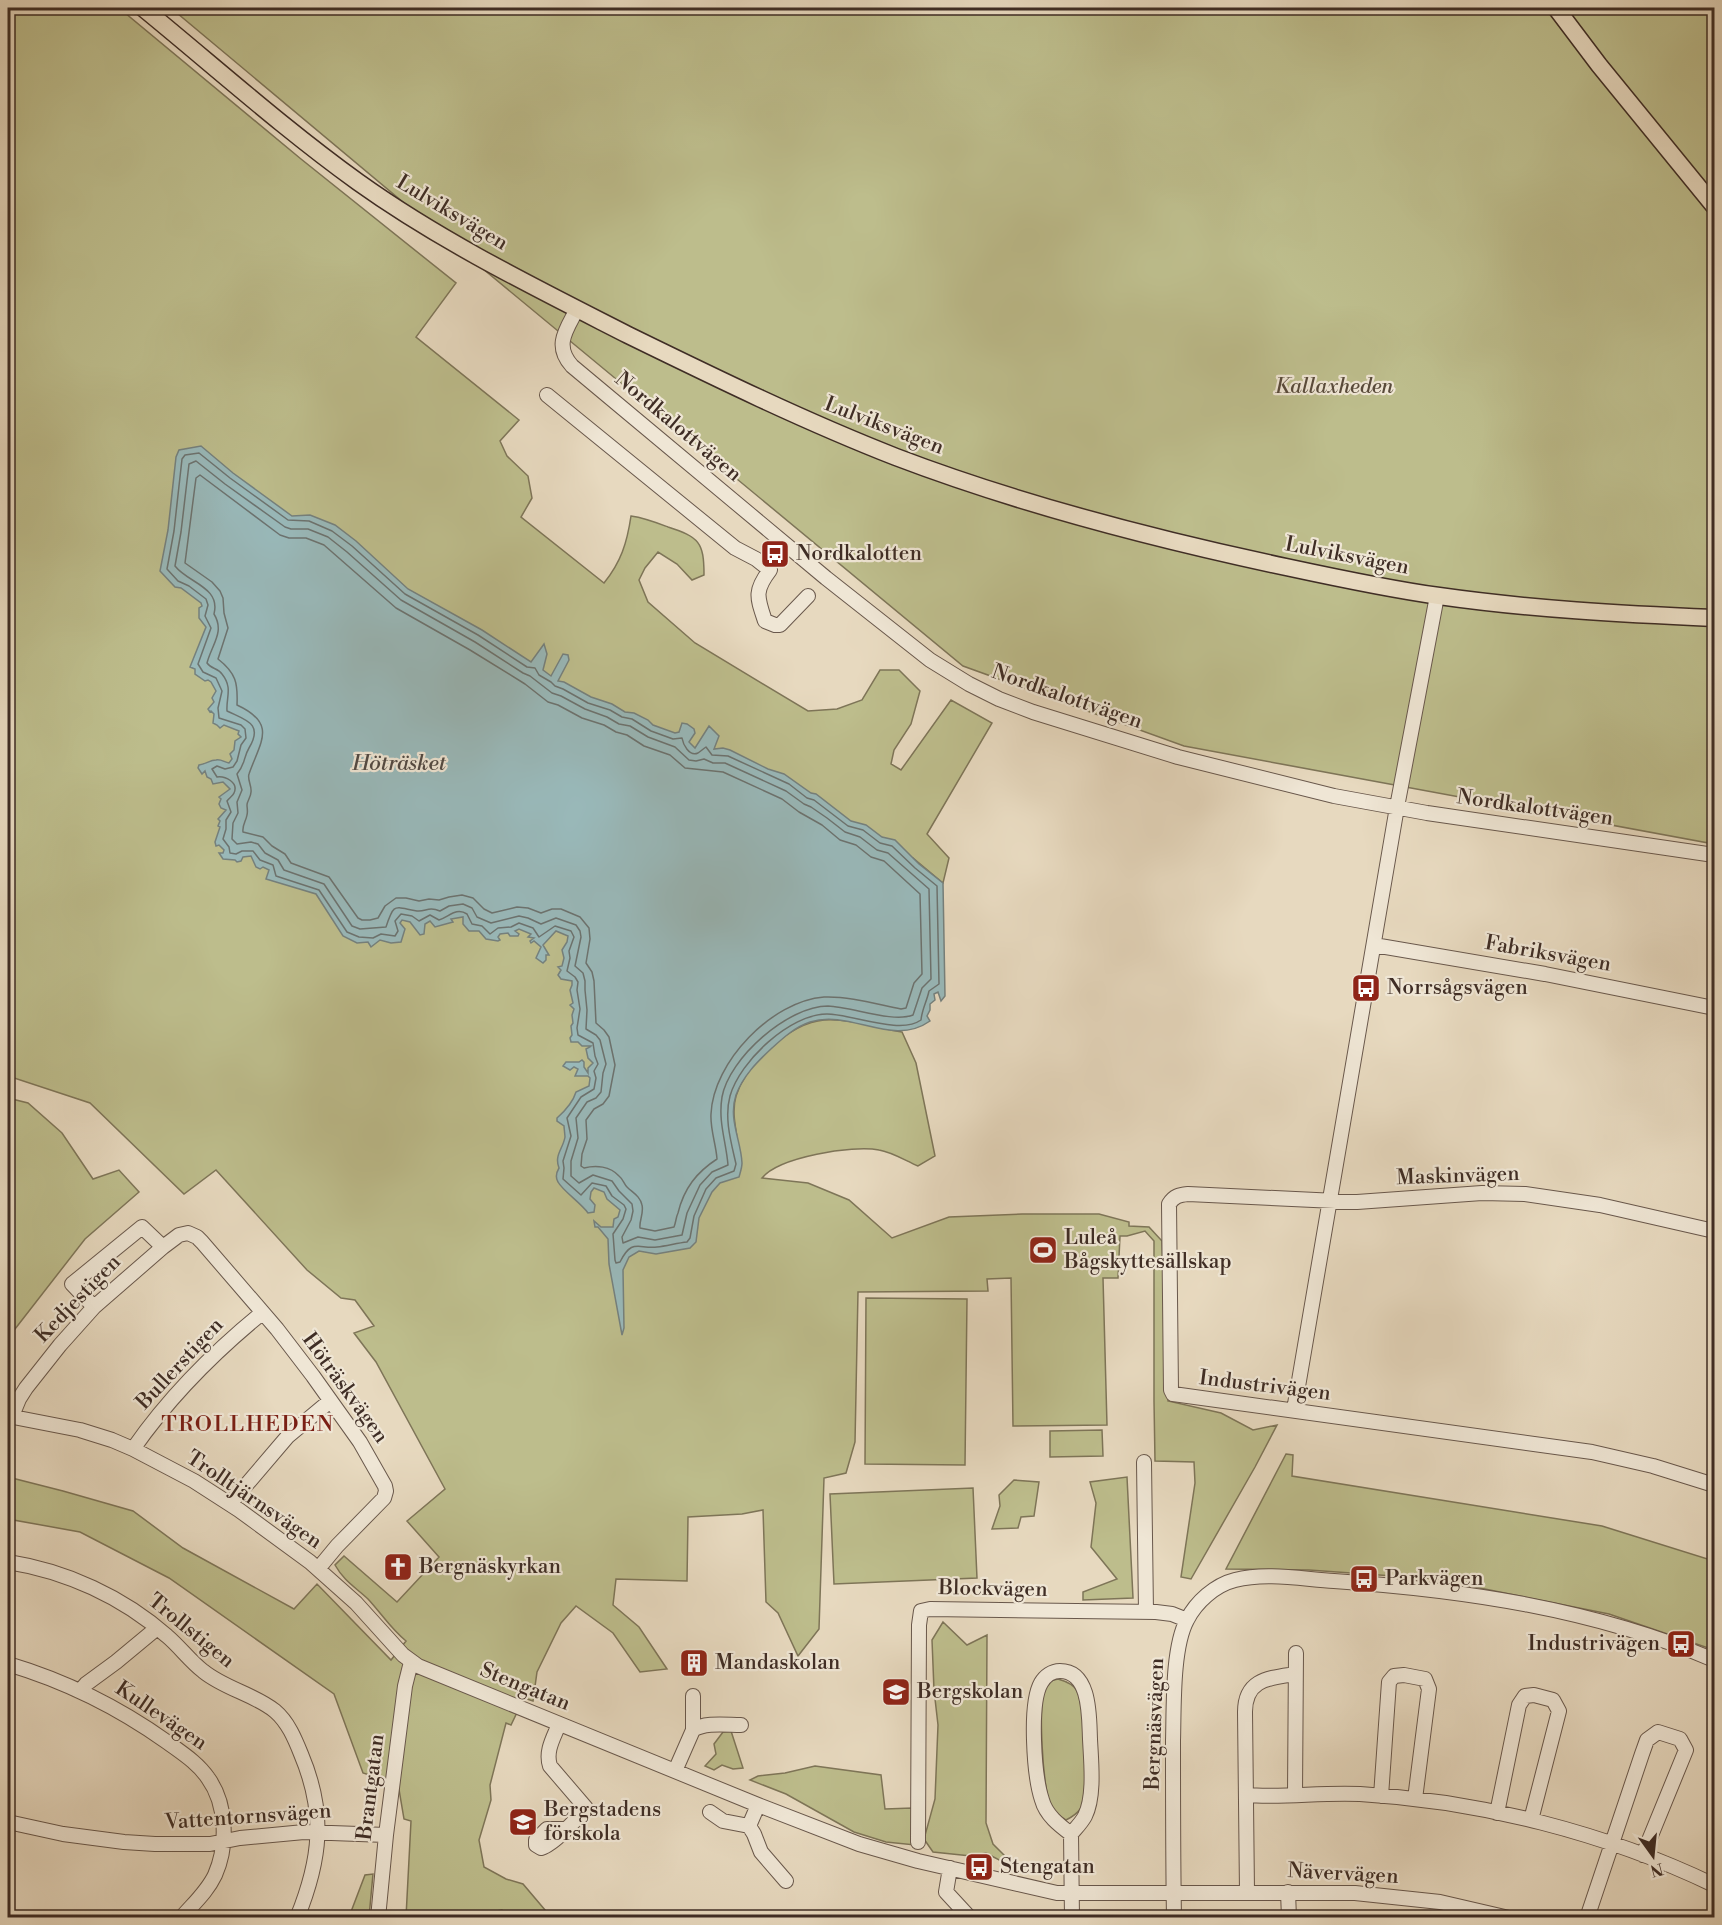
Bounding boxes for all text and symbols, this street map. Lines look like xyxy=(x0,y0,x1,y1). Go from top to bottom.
street label: Lulviksvägen xyxy=(391,169,513,257)
street label: Nordkalottvägen xyxy=(609,366,747,488)
park label: Kallaxheden xyxy=(1275,374,1393,400)
street label: Lulviksvägen xyxy=(821,391,948,461)
street label: Lulviksvägen xyxy=(1283,531,1412,581)
bus stop icon: Nordkalotten xyxy=(759,538,791,570)
place label: Nordkalotten xyxy=(796,541,922,567)
street label: Nordkalottvägen xyxy=(988,659,1146,735)
water label: Höträsket xyxy=(351,750,447,777)
street label: Nordkalottvägen xyxy=(1455,784,1615,832)
street label: Fabriksvägen xyxy=(1483,930,1614,978)
bus stop icon: Norrsågsvägen xyxy=(1350,972,1382,1004)
place label: Norrsågsvägen xyxy=(1387,975,1528,1001)
street label: Maskinvägen xyxy=(1396,1161,1521,1191)
place label: Luleå Bågskyttesällskap xyxy=(1063,1225,1232,1275)
sports icon: Luleå Bågskyttesällskap xyxy=(1027,1234,1059,1266)
street label: Kedjestigen xyxy=(30,1249,127,1349)
street label: Bullerstigen xyxy=(130,1312,229,1416)
street label: Höträskvägen xyxy=(296,1328,394,1449)
street label: Industrivägen xyxy=(1198,1365,1333,1407)
district label: TROLLHEDEN xyxy=(161,1411,335,1438)
street label: Trolltjärnsvägen xyxy=(181,1445,327,1555)
church icon: Bergnäskyrkan xyxy=(382,1551,414,1583)
place label: Bergnäskyrkan xyxy=(418,1554,561,1580)
bus stop icon: Parkvägen xyxy=(1348,1563,1380,1595)
place label: Parkvägen xyxy=(1385,1566,1484,1592)
street label: Blockvägen xyxy=(937,1575,1048,1603)
street label: Trollstigen xyxy=(142,1588,240,1674)
bus stop icon: Industrivägen xyxy=(1665,1628,1697,1660)
place label: Industrivägen xyxy=(1528,1631,1660,1657)
building icon: Mandaskolan xyxy=(678,1647,710,1679)
place label: Mandaskolan xyxy=(715,1650,841,1676)
street label: Stengatan xyxy=(476,1657,574,1717)
street label: Bergnäsvägen xyxy=(1140,1657,1170,1792)
street label: Kullevägen xyxy=(110,1676,212,1756)
school or university icon: Bergskolan xyxy=(880,1676,912,1708)
place label: Bergskolan xyxy=(916,1679,1024,1705)
street label: Brantgatan xyxy=(351,1732,390,1843)
place label: Bergstadens förskola xyxy=(543,1797,661,1847)
street label: Vattentornsvägen xyxy=(163,1798,333,1836)
school or university icon: Bergstadens förskola xyxy=(507,1806,539,1838)
north arrow xyxy=(1623,1826,1683,1886)
bus stop icon: Stengatan xyxy=(963,1851,995,1883)
place label: Stengatan xyxy=(1000,1854,1095,1880)
street label: Nävervägen xyxy=(1287,1858,1400,1890)
text: N xyxy=(1648,1858,1665,1881)

